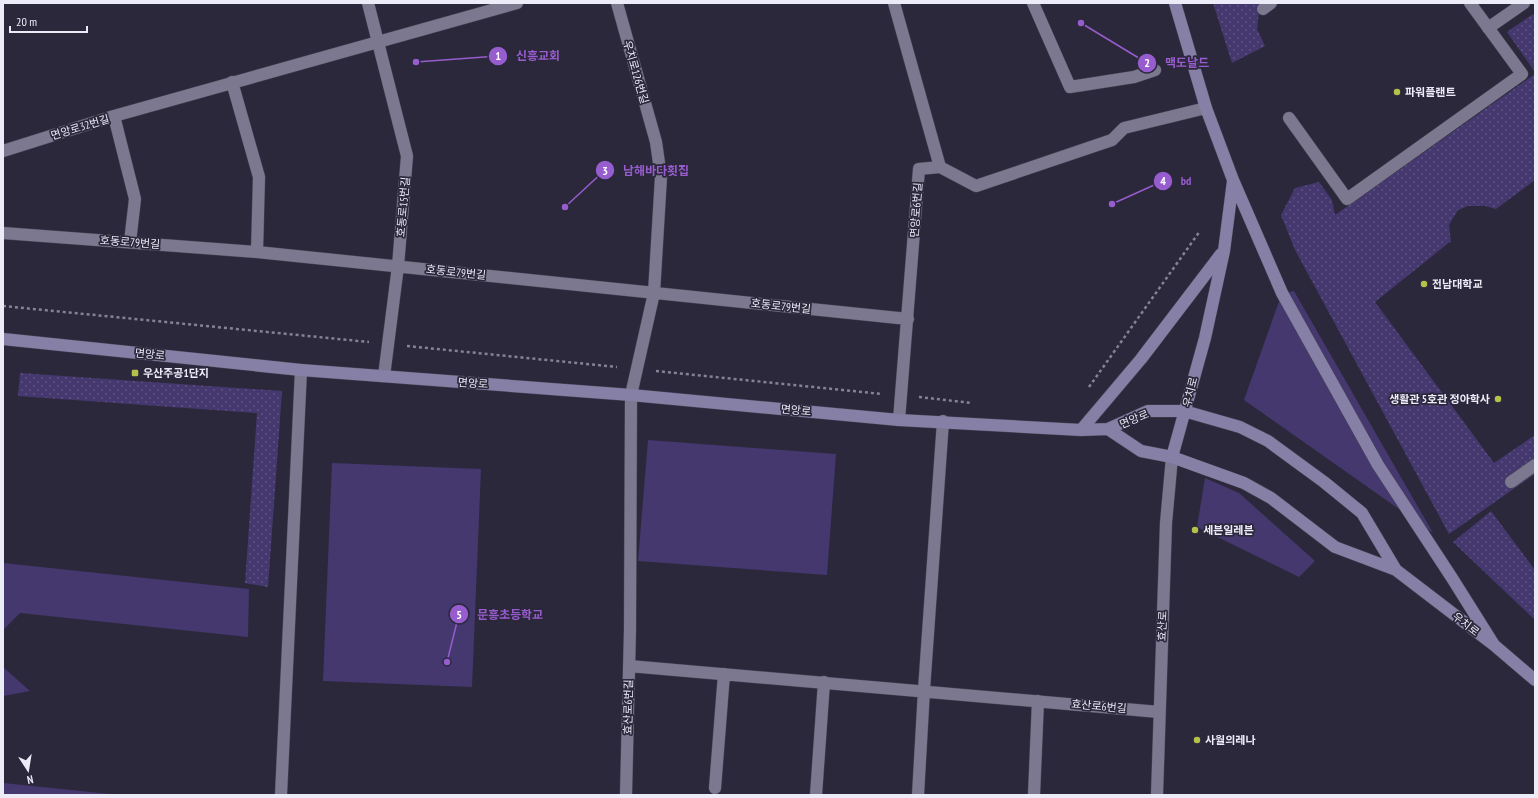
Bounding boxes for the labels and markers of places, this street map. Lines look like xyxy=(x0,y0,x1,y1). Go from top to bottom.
callout: 신흥교회 xyxy=(488,44,568,68)
callout: 맥도날드 xyxy=(1137,51,1217,75)
place label: 파워플랜트 xyxy=(1405,85,1456,99)
marker: 파워플랜트 xyxy=(1392,87,1402,97)
callout: 남해바다횟집 xyxy=(595,158,697,182)
callout: bd xyxy=(1153,169,1199,193)
place label: 전남대학교 xyxy=(1432,277,1483,291)
marker: 전남대학교 xyxy=(1419,279,1429,289)
place label: 우산주공1단지 xyxy=(143,366,209,380)
marker: 우산주공1단지 xyxy=(130,368,140,378)
place label: 생활관 5호관 정아학사 xyxy=(1389,392,1490,406)
marker: 생활관 5호관 정아학사 xyxy=(1493,394,1503,404)
place label: 세븐일레븐 xyxy=(1203,523,1254,537)
marker: 세븐일레븐 xyxy=(1190,525,1200,535)
callout: 문흥초등학교 xyxy=(449,602,551,626)
place label: 사월의레나 xyxy=(1205,733,1256,747)
marker: 사월의레나 xyxy=(1192,735,1202,745)

